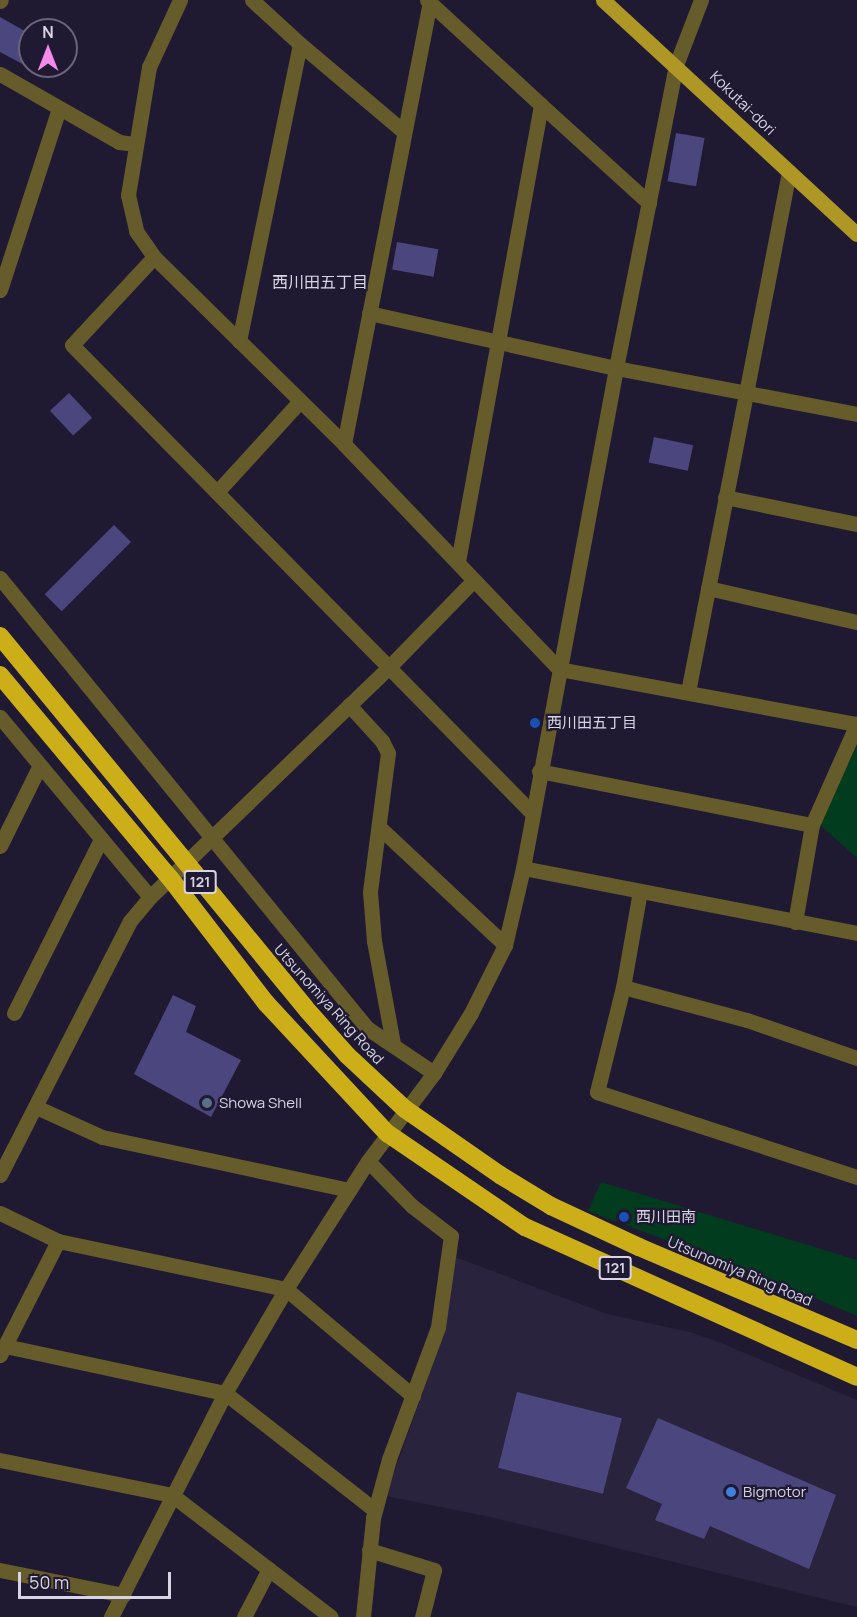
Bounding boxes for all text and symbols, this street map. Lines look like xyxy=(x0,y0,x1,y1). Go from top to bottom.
north arrow xyxy=(18,18,78,78)
text: N xyxy=(42,21,54,43)
street label: Kokutai-dori xyxy=(706,67,780,139)
district label: 西川田五丁目 xyxy=(272,272,368,292)
place label: 西川田五丁目 xyxy=(547,714,637,732)
marker: 西川田五丁目 xyxy=(528,716,542,730)
road number: 121 xyxy=(184,871,216,893)
street label: Utsunomiya Ring Road xyxy=(270,940,388,1068)
place label: Showa Shell xyxy=(219,1094,302,1112)
marker: Showa Shell xyxy=(200,1096,214,1110)
place label: 西川田南 xyxy=(636,1208,696,1226)
marker: 西川田南 xyxy=(617,1210,631,1224)
street label: Utsunomiya Ring Road xyxy=(665,1232,815,1310)
road number: 121 xyxy=(598,1257,632,1279)
place label: Bigmotor xyxy=(743,1483,806,1501)
marker: Bigmotor xyxy=(724,1485,738,1499)
scale bar xyxy=(21,1560,174,1598)
text: 50 m xyxy=(29,1570,69,1594)

